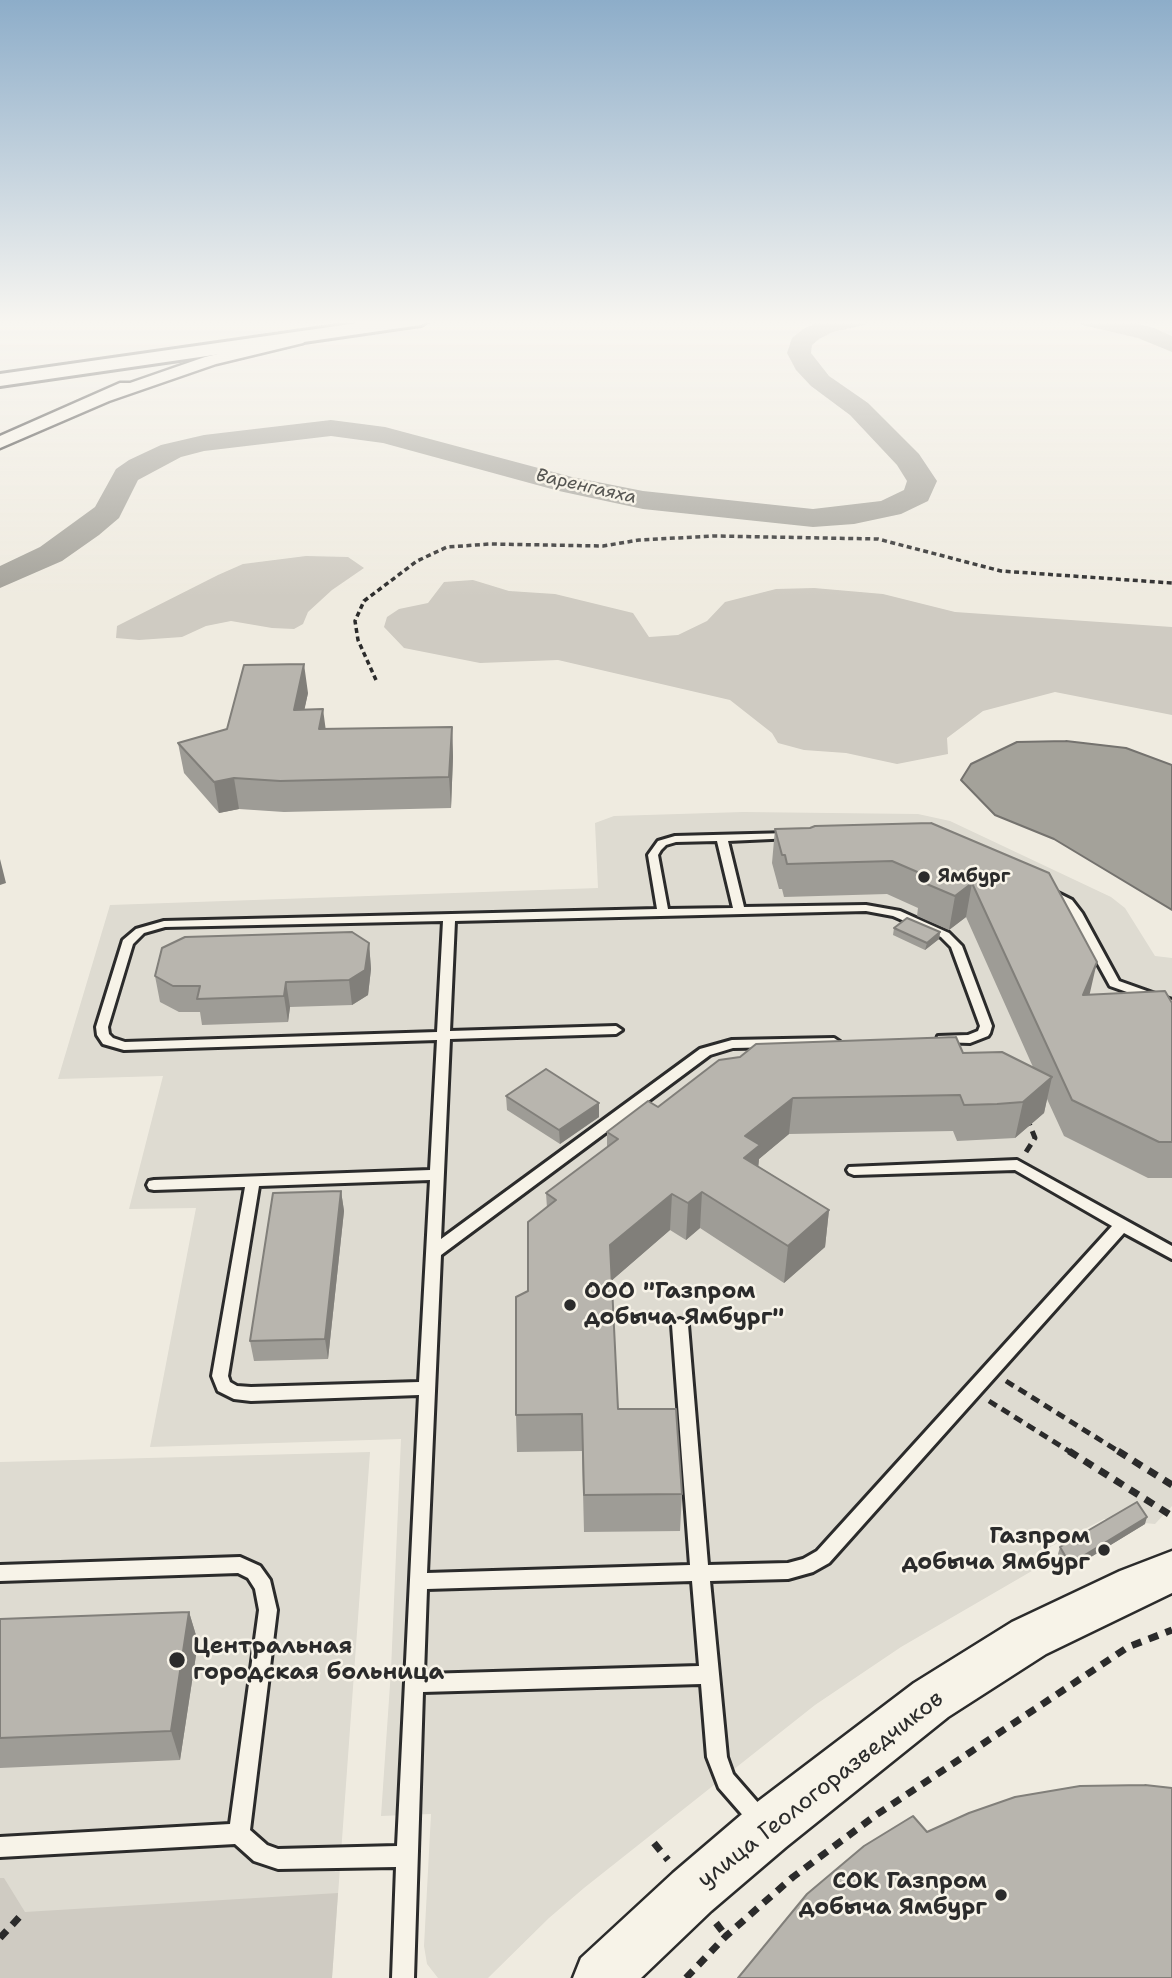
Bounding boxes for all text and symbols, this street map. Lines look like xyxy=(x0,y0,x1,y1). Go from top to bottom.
water label: Варенгаяха xyxy=(534,465,638,509)
place label: Ямбург xyxy=(938,866,1010,888)
marker: Ямбург xyxy=(916,869,932,885)
place label: ООО "Газпром добыча Ямбург" xyxy=(584,1278,784,1332)
marker: ООО "Газпром добыча Ямбург" xyxy=(562,1297,578,1313)
place label: Газпром добыча Ямбург xyxy=(902,1523,1090,1577)
marker: Газпром добыча Ямбург xyxy=(1096,1542,1112,1558)
place label: Центральная городская больница xyxy=(193,1633,444,1687)
marker: Центральная городская больница xyxy=(167,1650,187,1670)
street label: улица Геологоразведчиков xyxy=(693,1685,949,1895)
place label: СОК Газпром добыча Ямбург xyxy=(799,1868,987,1922)
marker: СОК Газпром добыча Ямбург xyxy=(993,1887,1009,1903)

